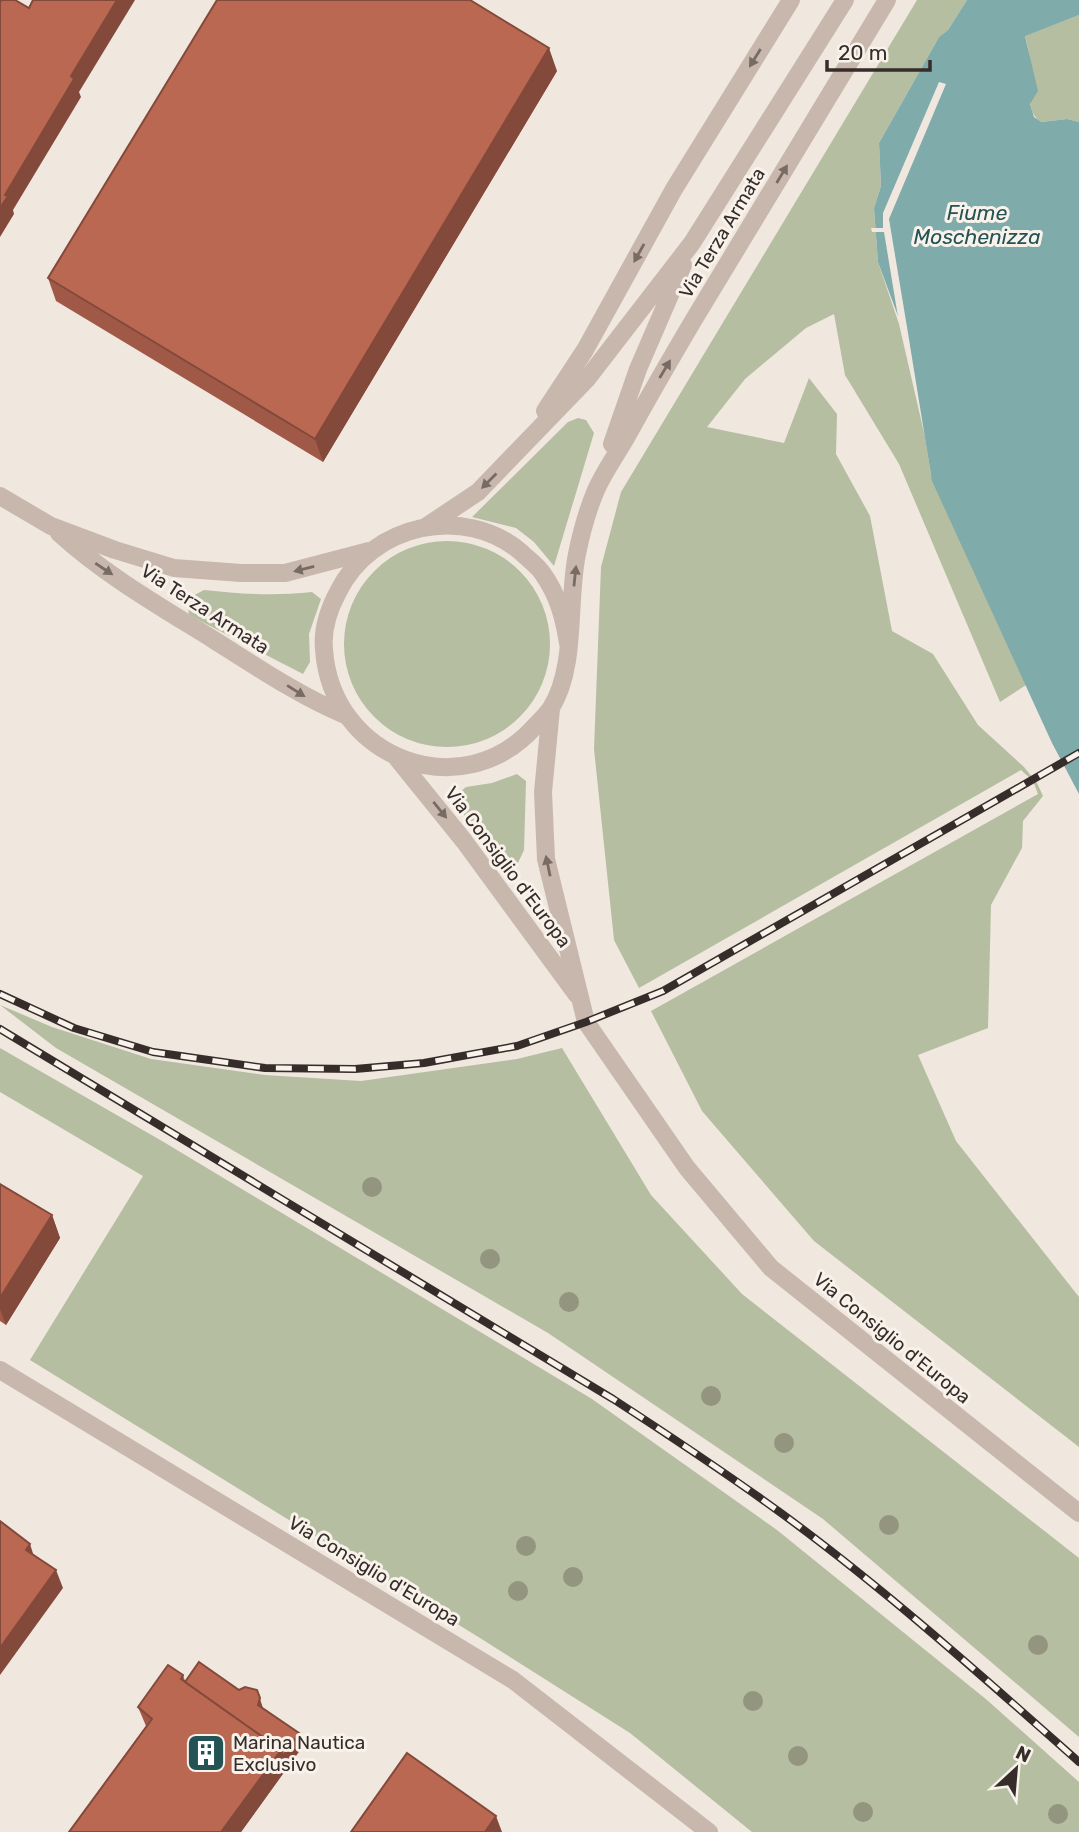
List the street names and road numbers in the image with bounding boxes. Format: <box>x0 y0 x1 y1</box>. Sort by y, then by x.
street label: Via Terza Armata <box>674 164 770 302</box>
street label: Via Terza Armata <box>137 559 273 659</box>
street label: Via Consiglio d'Europa <box>440 782 576 952</box>
street label: Via Consiglio d'Europa <box>809 1267 975 1409</box>
street label: Via Consiglio d'Europa <box>284 1511 464 1631</box>

